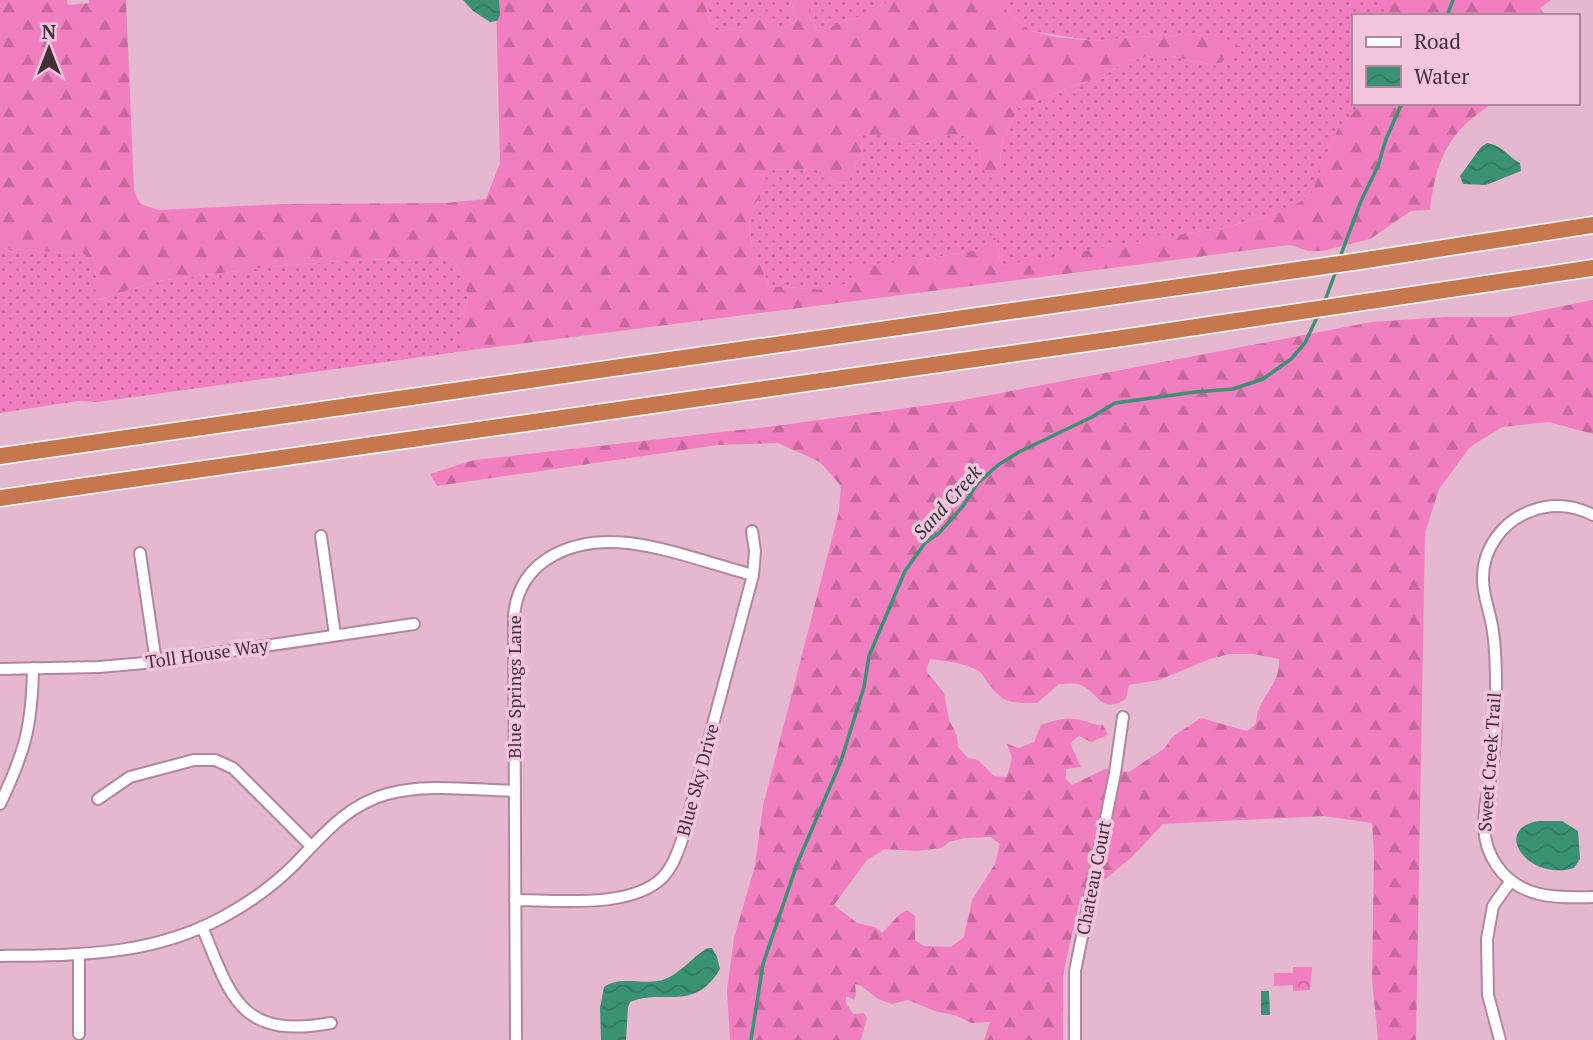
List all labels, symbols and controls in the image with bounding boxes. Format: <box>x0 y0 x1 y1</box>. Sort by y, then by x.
north arrow <box>14 14 84 84</box>
legend <box>1352 14 1579 105</box>
text: N <box>42 19 57 44</box>
text: Road <box>1414 27 1461 55</box>
text: Water <box>1414 62 1469 90</box>
water label: Sand Creek <box>907 459 987 544</box>
street label: Blue Springs Lane <box>502 615 526 759</box>
street label: Toll House Way <box>144 632 271 673</box>
street label: Sweet Creek Trail <box>1472 692 1506 832</box>
street label: Blue Sky Drive <box>670 721 724 839</box>
street label: Chateau Court <box>1070 818 1116 937</box>

